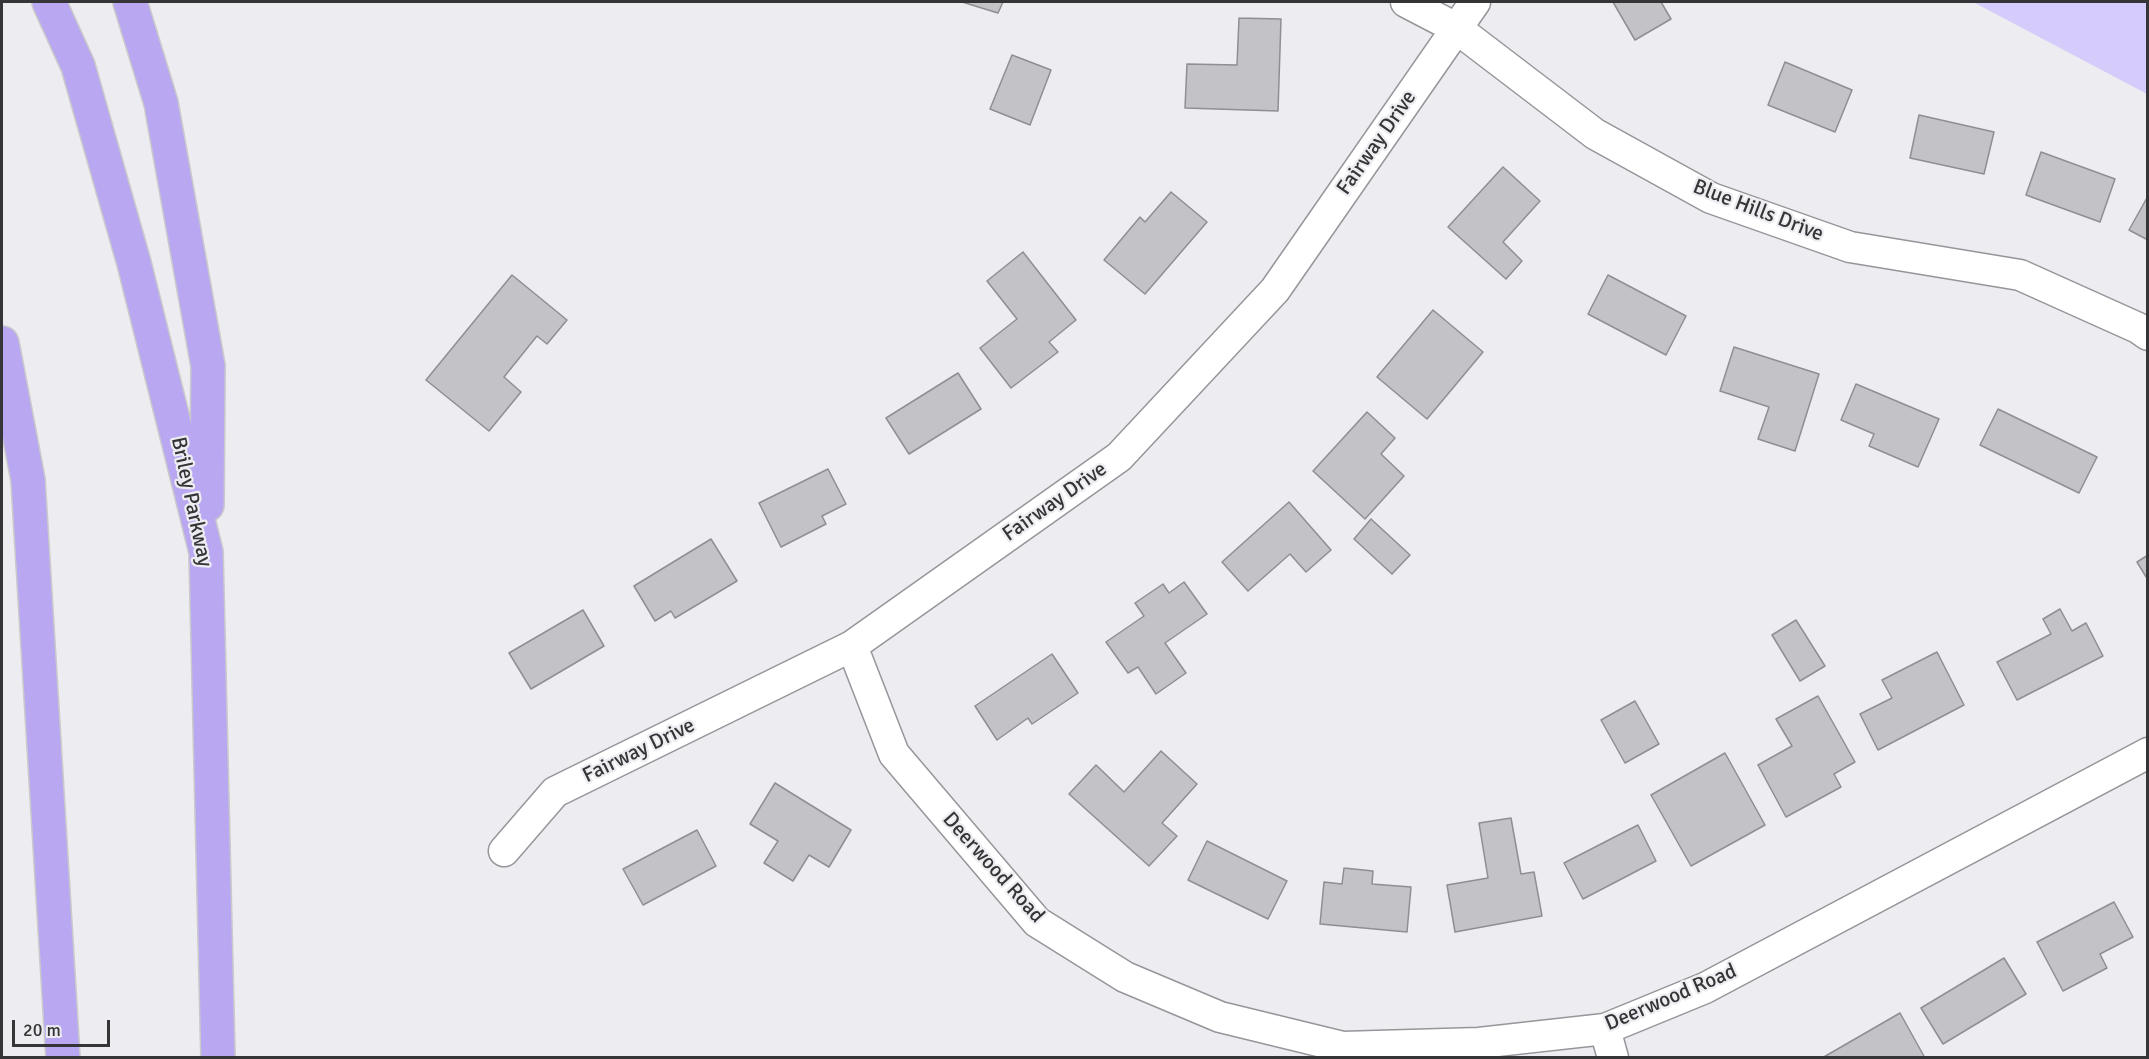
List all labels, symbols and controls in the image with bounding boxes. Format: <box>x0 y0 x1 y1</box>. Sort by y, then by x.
street label: Fairway Drive <box>1332 86 1422 200</box>
street label: Blue Hills Drive <box>1689 175 1827 247</box>
street label: Briley Parkway <box>165 435 217 569</box>
street label: Fairway Drive <box>998 457 1112 547</box>
street label: Fairway Drive <box>579 713 699 789</box>
street label: Deerwood Road <box>937 807 1049 929</box>
street label: Deerwood Road <box>1602 959 1740 1037</box>
scale bar <box>15 1008 112 1046</box>
text: 20 m <box>23 1019 61 1041</box>

